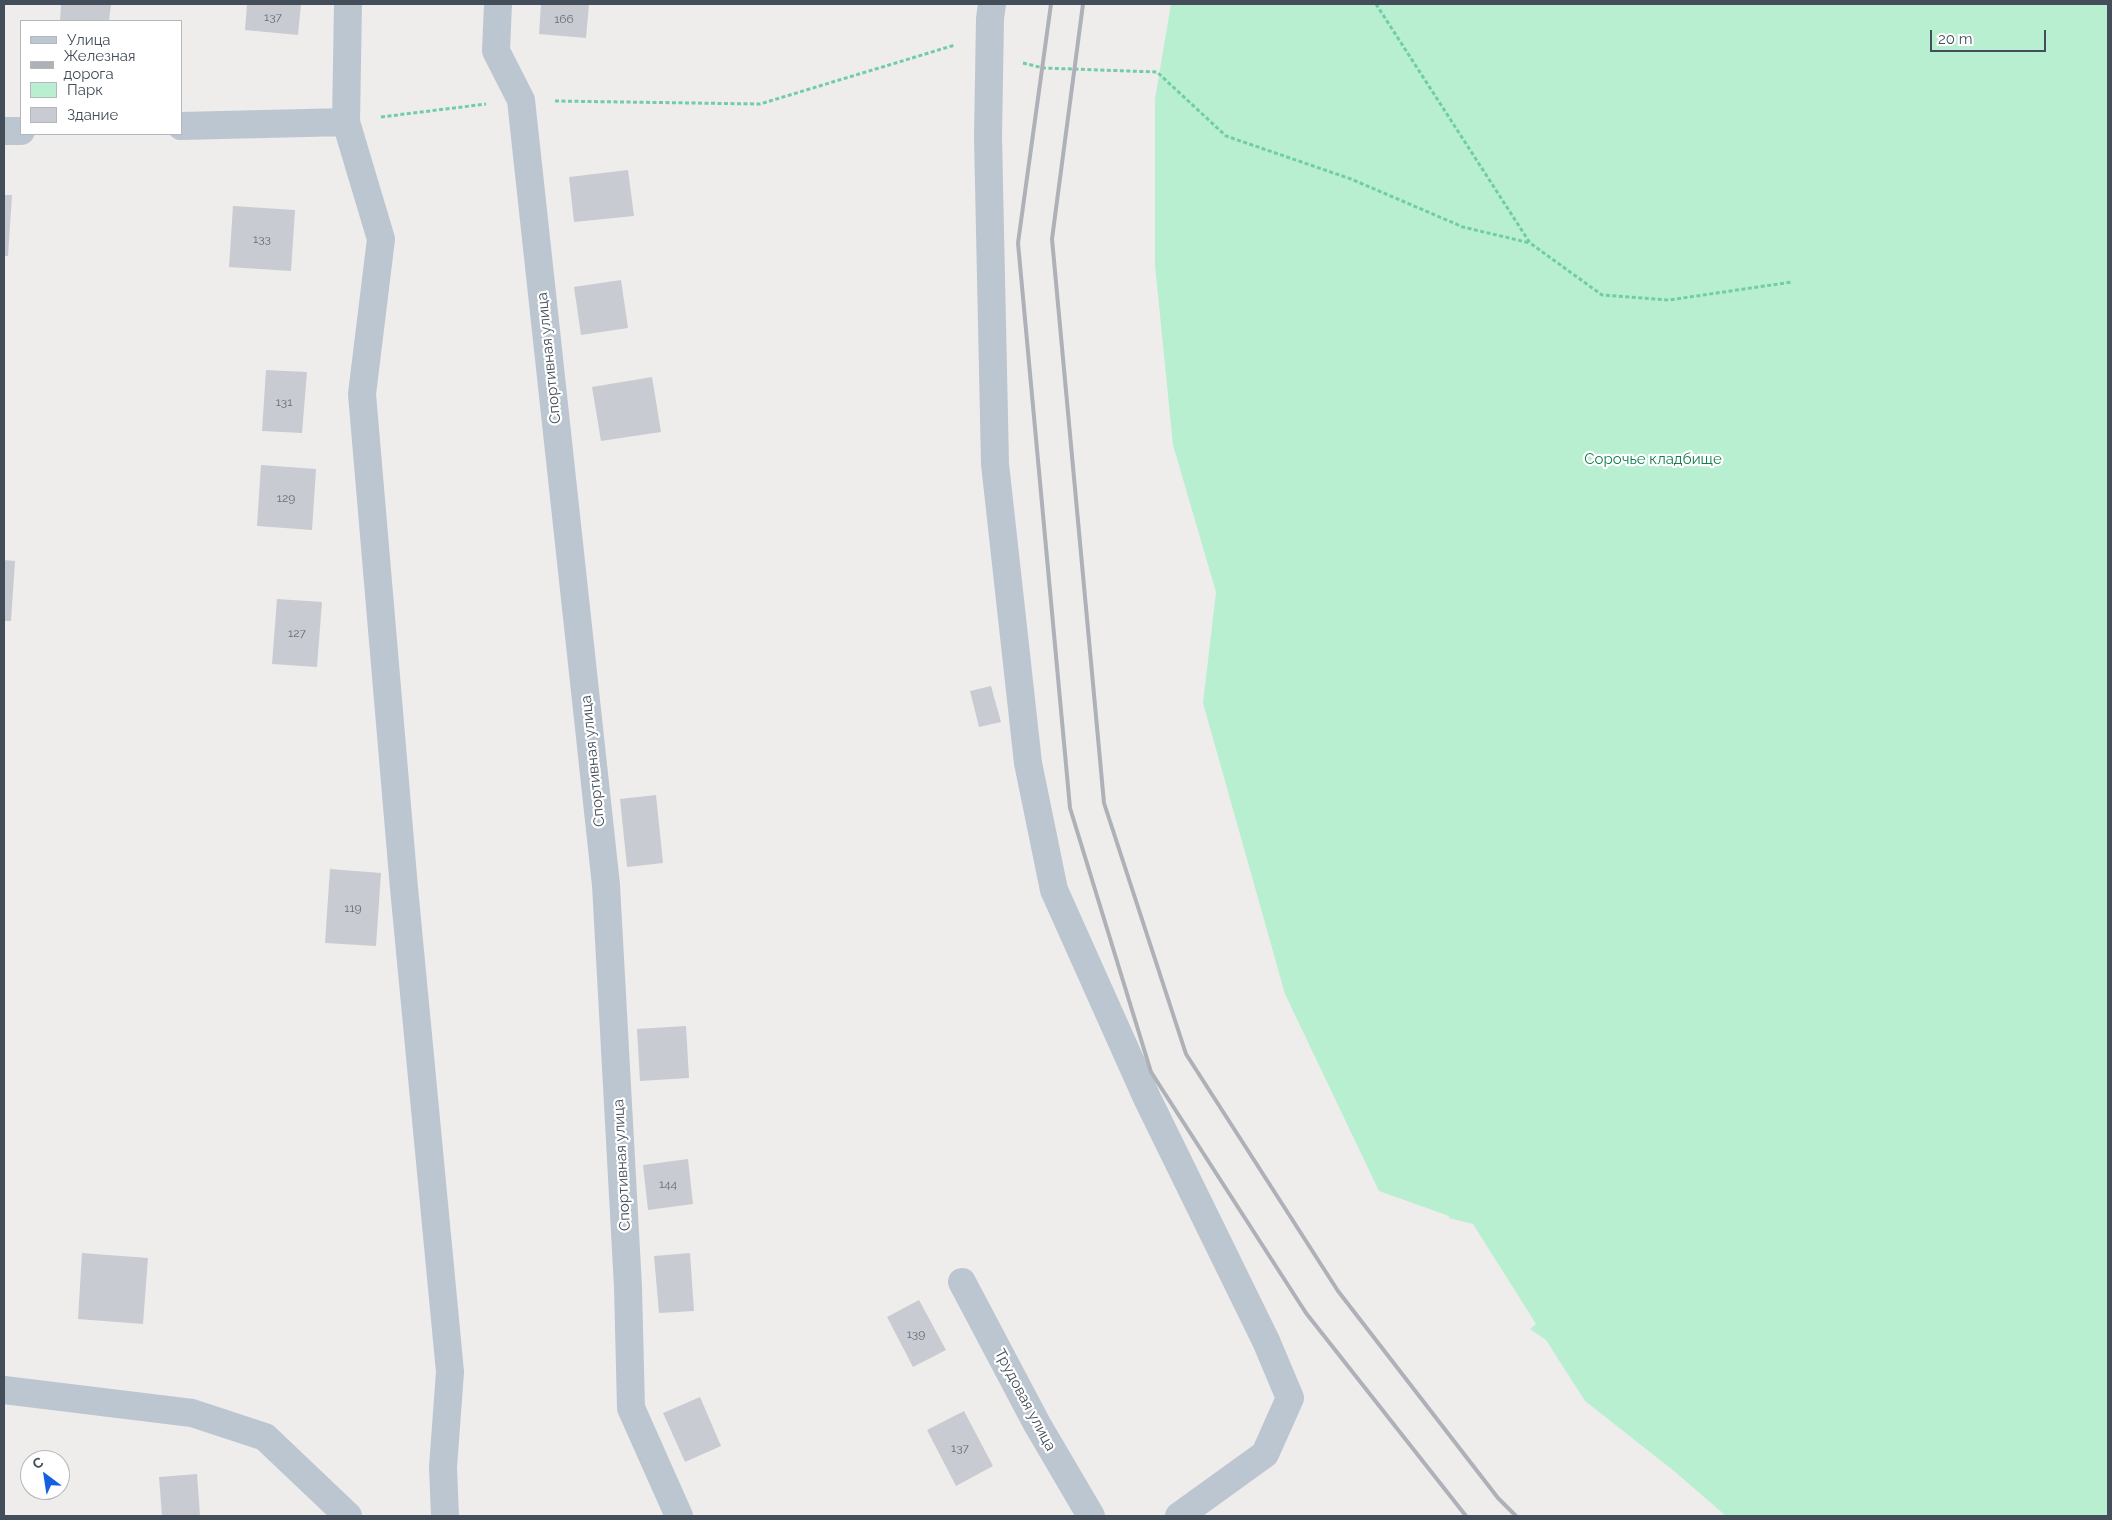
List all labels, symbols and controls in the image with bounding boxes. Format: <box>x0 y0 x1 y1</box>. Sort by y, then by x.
house number: 137 <box>264 10 282 24</box>
house number: 166 <box>554 12 574 26</box>
legend <box>20 20 182 135</box>
scale bar <box>1932 20 2048 52</box>
text: 20 m <box>1938 30 1973 48</box>
text: Улица <box>67 31 111 49</box>
text: Железная дорога <box>64 47 136 83</box>
text: Парк <box>67 81 103 99</box>
text: Здание <box>67 106 118 124</box>
house number: 133 <box>253 232 271 246</box>
street label: Спортивная улица <box>533 291 565 425</box>
house number: 131 <box>276 395 292 409</box>
park label: Сорочье кладбище <box>1584 450 1722 468</box>
house number: 129 <box>277 491 295 505</box>
house number: 127 <box>288 626 306 640</box>
street label: Спортивная улица <box>577 694 609 828</box>
house number: 119 <box>344 901 362 915</box>
street label: Спортивная улица <box>610 1099 634 1231</box>
house number: 144 <box>659 1177 677 1191</box>
house number: 139 <box>907 1327 925 1341</box>
street label: Трудовая улица <box>991 1346 1059 1454</box>
house number: 137 <box>951 1441 969 1455</box>
north arrow <box>20 1450 70 1500</box>
text: С <box>30 1454 46 1472</box>

